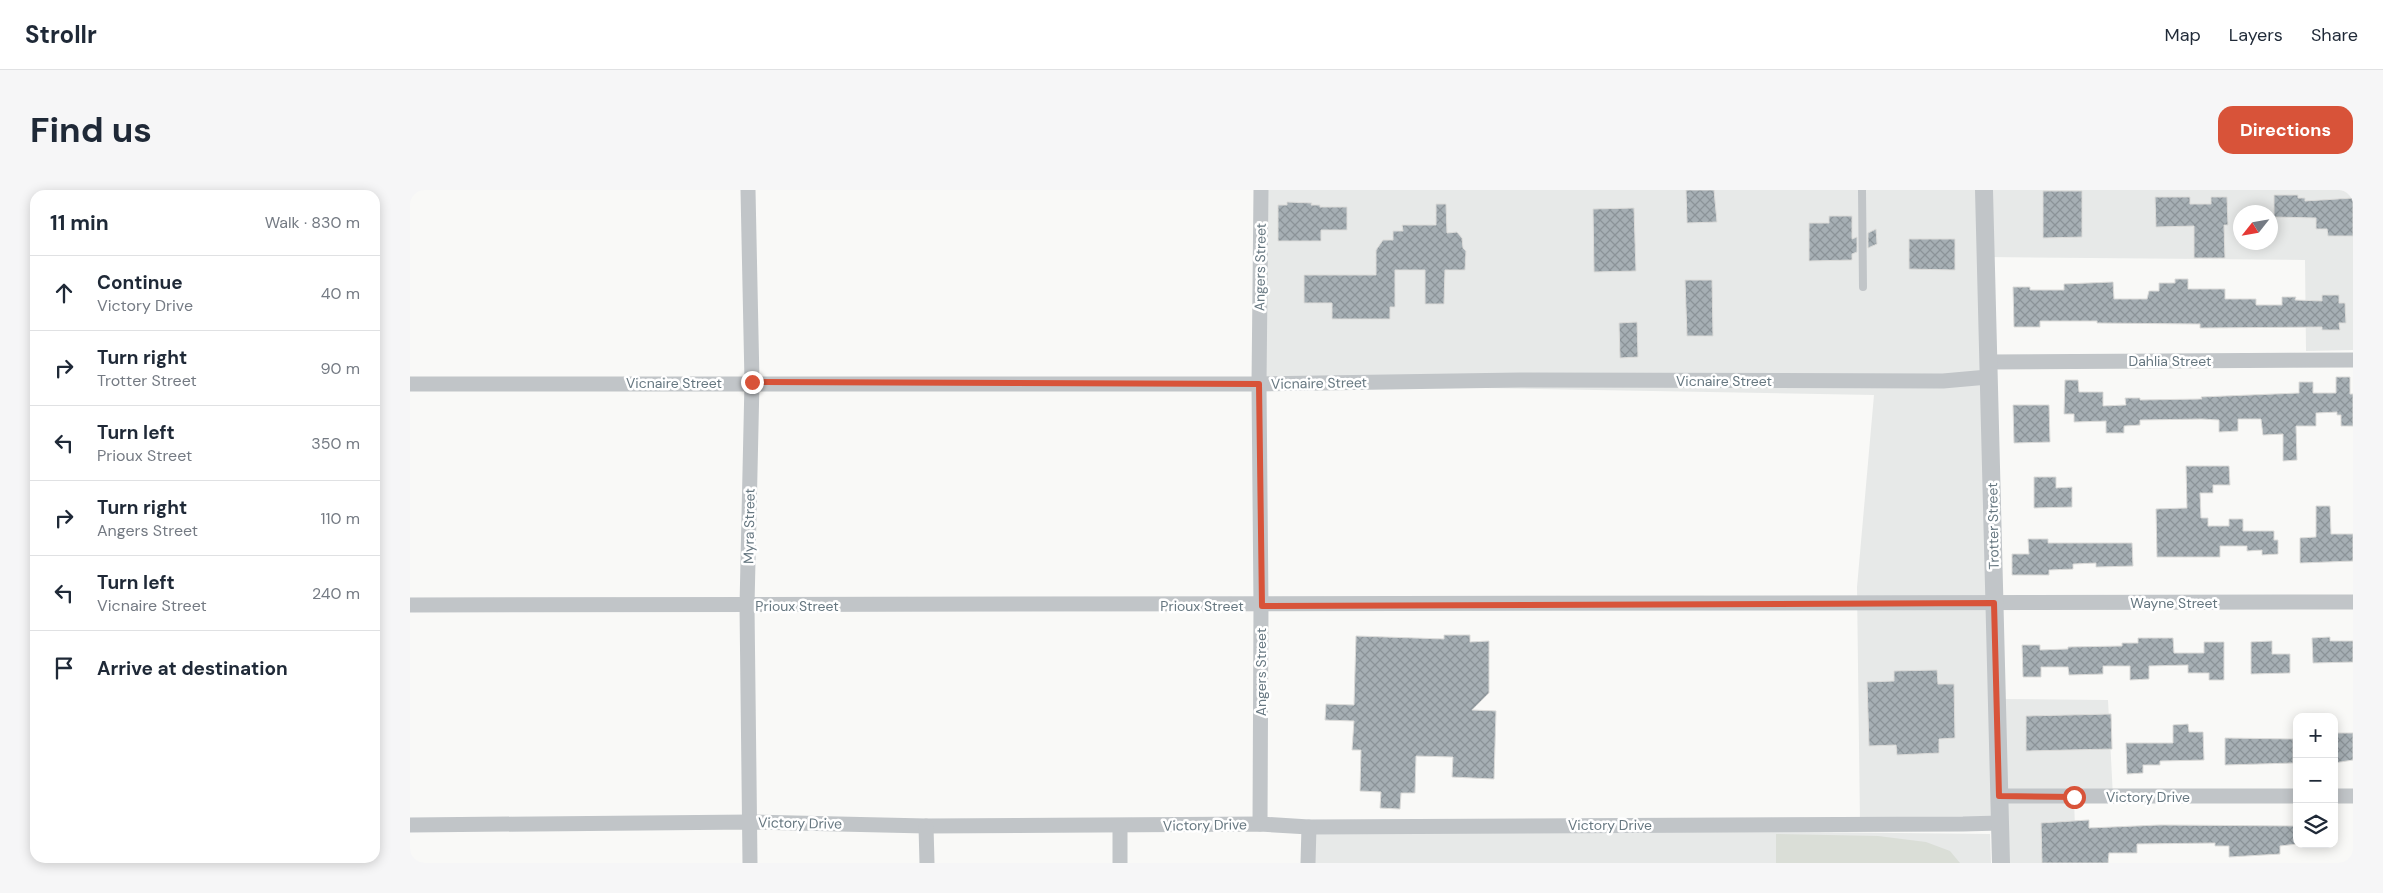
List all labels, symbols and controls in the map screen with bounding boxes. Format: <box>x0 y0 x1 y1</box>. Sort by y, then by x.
text: Strollr <box>25 19 97 50</box>
text: Map <box>2165 23 2201 47</box>
text: Layers <box>2229 23 2283 47</box>
text: Share <box>2311 23 2358 47</box>
button: Directions <box>2218 106 2353 154</box>
text: Find us <box>30 107 152 153</box>
north arrow <box>2233 205 2278 250</box>
text: 11 min <box>50 209 109 237</box>
text: Walk · 830 m <box>265 212 360 233</box>
street label: Angers Street <box>1250 223 1270 311</box>
text: Continue <box>97 270 183 295</box>
icon: ahead <box>50 279 78 307</box>
text: 40 m <box>321 283 360 304</box>
text: Victory Drive <box>97 295 193 316</box>
text: Turn right <box>97 345 187 370</box>
street label: Dahlia Street <box>2129 352 2211 370</box>
icon: right <box>50 354 78 382</box>
text: 90 m <box>320 358 360 379</box>
text: Trotter Street <box>97 370 197 391</box>
route end <box>741 371 764 394</box>
street label: Vicnaire Street <box>1676 372 1772 390</box>
street label: Vicnaire Street <box>1271 373 1367 393</box>
street label: Vicnaire Street <box>626 374 722 392</box>
text: Turn left <box>97 420 175 445</box>
icon: left <box>50 429 78 457</box>
text: 350 m <box>311 433 360 454</box>
text: Prioux Street <box>97 445 192 466</box>
street label: Trotter Street <box>1983 482 2003 570</box>
street label: Myra Street <box>739 488 759 564</box>
text: Turn right <box>97 495 187 520</box>
icon: right <box>50 504 78 532</box>
text: 110 m <box>321 508 360 529</box>
text: Angers Street <box>97 520 198 541</box>
text: Turn left <box>97 570 175 595</box>
icon: left <box>50 579 78 607</box>
text: 240 m <box>312 583 360 604</box>
street label: Wayne Street <box>2130 594 2218 612</box>
text: Vicnaire Street <box>97 595 207 616</box>
street label: Prioux Street <box>755 597 839 615</box>
street label: Prioux Street <box>1160 597 1244 615</box>
street label: Angers Street <box>1252 628 1270 716</box>
icon: arrive <box>50 654 78 682</box>
text: Arrive at destination <box>97 656 288 681</box>
map controls <box>2293 713 2338 848</box>
button: + <box>2293 713 2338 758</box>
button: − <box>2293 758 2338 803</box>
route start <box>2063 786 2086 809</box>
street label: Victory Drive <box>2106 788 2190 806</box>
button: layers <box>2293 803 2338 848</box>
street label: Victory Drive <box>758 813 842 833</box>
street label: Victory Drive <box>1163 815 1247 835</box>
street label: Victory Drive <box>1568 816 1652 834</box>

